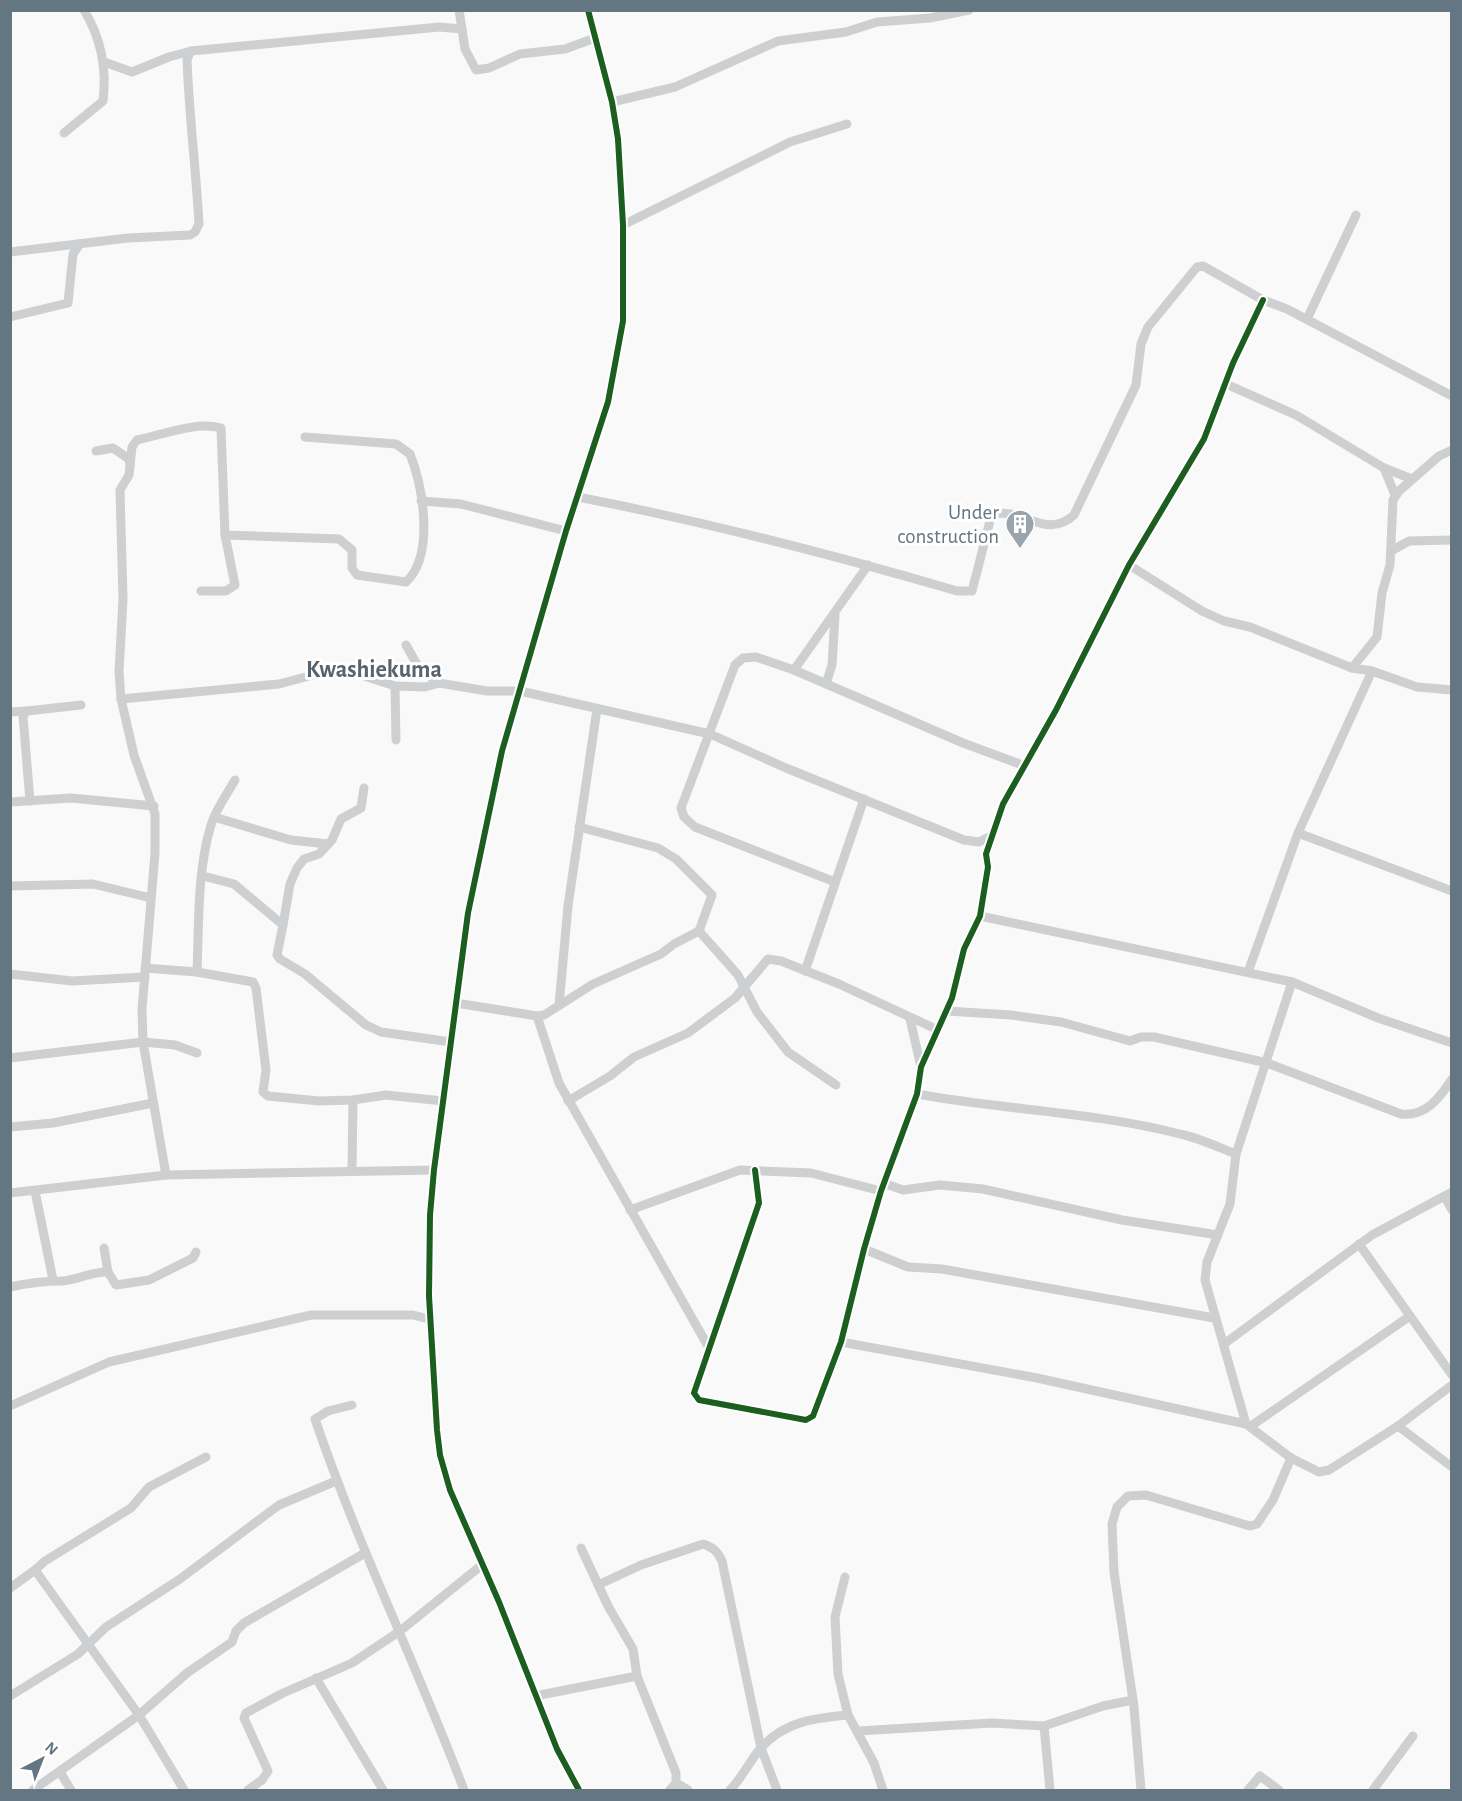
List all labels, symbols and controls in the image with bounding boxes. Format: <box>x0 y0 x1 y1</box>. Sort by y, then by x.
place label: Under construction <box>897 502 999 547</box>
building icon: Under construction <box>1004 508 1036 550</box>
district label: Kwashiekuma <box>306 658 442 682</box>
north arrow <box>12 1729 72 1789</box>
text: N <box>42 1739 61 1758</box>

